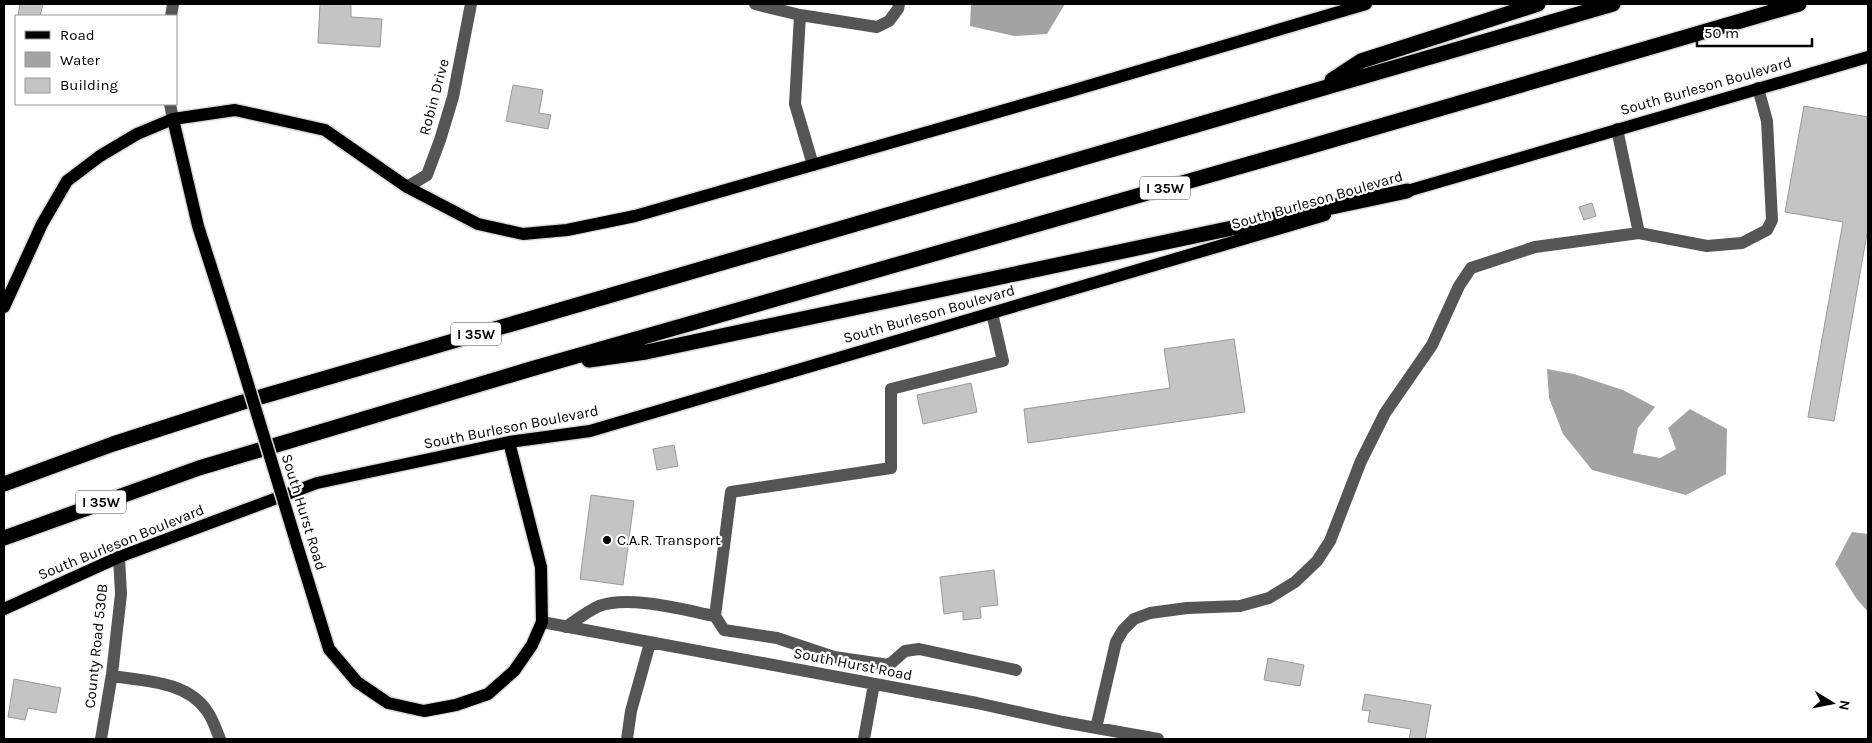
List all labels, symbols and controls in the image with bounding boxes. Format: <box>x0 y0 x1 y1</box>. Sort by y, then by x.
legend <box>15 15 178 105</box>
scale bar <box>1697 15 1812 47</box>
text: 50 m <box>1704 24 1739 42</box>
text: Road <box>60 26 95 44</box>
text: Water <box>60 51 101 69</box>
street label: South Burleson Boulevard <box>1618 53 1794 119</box>
street label: Robin Drive <box>415 57 453 137</box>
text: Building <box>60 76 118 94</box>
street label: South Burleson Boulevard <box>1229 167 1405 233</box>
road number: I 35W <box>1140 177 1190 200</box>
street label: South Burleson Boulevard <box>841 281 1017 347</box>
road number: I 35W <box>451 322 501 346</box>
street label: South Burleson Boulevard <box>422 401 600 453</box>
street label: South Hurst Road <box>278 452 330 572</box>
road number: I 35W <box>76 491 126 514</box>
street label: South Burleson Boulevard <box>35 500 207 584</box>
place label: C.A.R. Transport <box>617 531 721 549</box>
marker: C.A.R. Transport <box>601 534 613 546</box>
street label: County Road 530B <box>80 583 112 709</box>
street label: South Hurst Road <box>792 644 914 684</box>
north arrow <box>1807 678 1857 728</box>
text: N <box>1835 699 1854 712</box>

